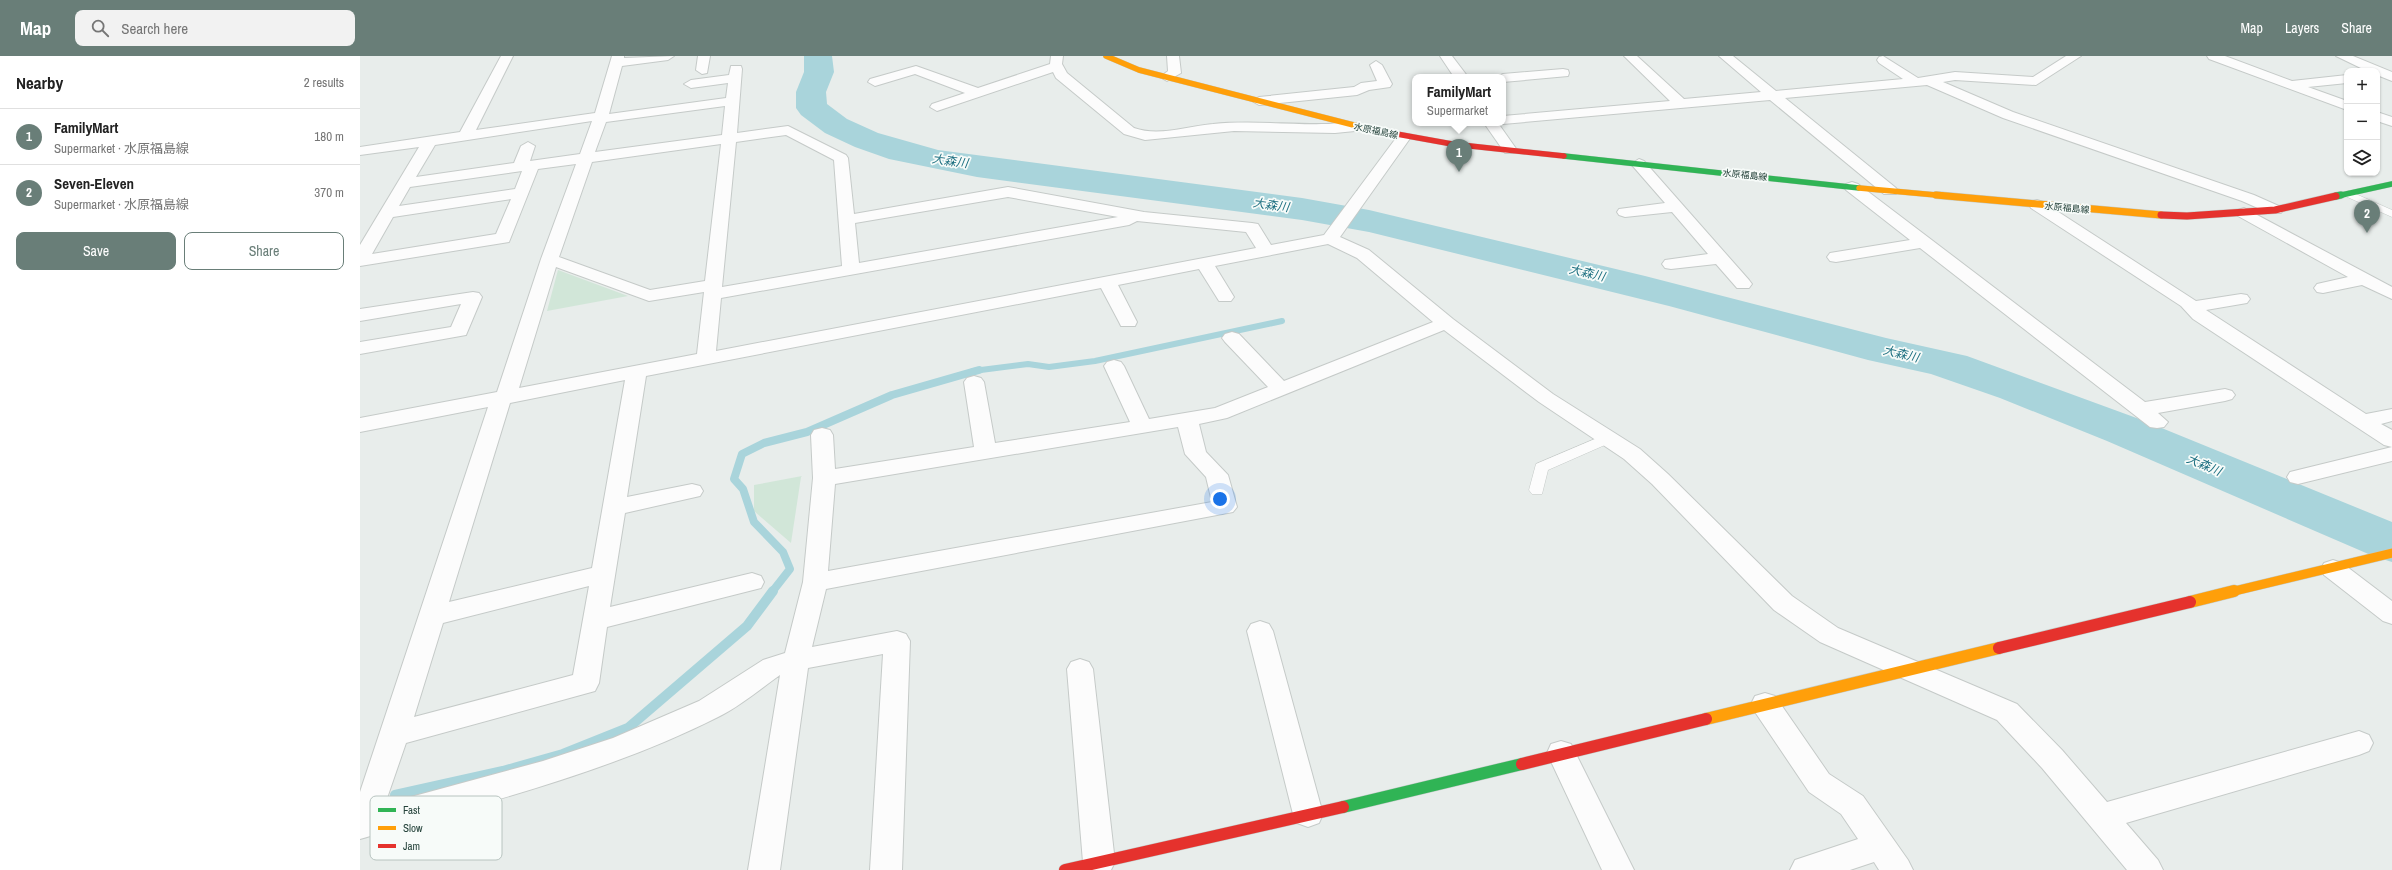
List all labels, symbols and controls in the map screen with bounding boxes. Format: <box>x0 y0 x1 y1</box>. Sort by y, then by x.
search box <box>75 10 355 46</box>
text: Map <box>20 15 51 41</box>
icon: search <box>89 17 111 39</box>
text: Search here <box>121 18 188 39</box>
text: Map <box>2241 19 2263 37</box>
text: Layers <box>2285 19 2319 37</box>
text: Share <box>2341 19 2372 37</box>
map controls <box>2344 68 2380 176</box>
button: + <box>2344 68 2380 104</box>
text: Nearby <box>16 71 63 94</box>
text: 2 results <box>304 74 344 91</box>
popup <box>1412 74 1506 126</box>
text: FamilyMart <box>1427 81 1491 102</box>
text: Supermarket <box>1427 102 1488 119</box>
button: − <box>2344 104 2380 140</box>
text: FamilyMart <box>54 117 118 138</box>
street label: 水原福島線 <box>1353 120 1400 142</box>
text: 1 <box>26 128 32 145</box>
text: 180 m <box>314 128 344 145</box>
pin: 1 <box>1446 139 1472 172</box>
text: Supermarket · 水原福島線 <box>54 140 189 157</box>
button: layers <box>2344 140 2380 176</box>
water label: 大森川 <box>931 151 971 172</box>
street label: 水原福島線 <box>1722 167 1769 183</box>
text: Seven-Eleven <box>54 173 134 194</box>
text: 2 <box>26 184 32 201</box>
text: 370 m <box>314 184 344 201</box>
water label: 大森川 <box>1252 195 1292 216</box>
text: Supermarket · 水原福島線 <box>54 196 189 213</box>
street label: 水原福島線 <box>2044 200 2091 216</box>
pin: 2 <box>2354 200 2380 233</box>
button: Save <box>16 232 176 270</box>
button: Share <box>184 232 344 270</box>
water label: 大森川 <box>1568 261 1608 285</box>
water label: 大森川 <box>1882 342 1922 366</box>
water label: 大森川 <box>2184 451 2226 480</box>
your location <box>1210 489 1230 509</box>
legend <box>370 796 502 860</box>
text: Fast <box>403 803 421 817</box>
text: Slow <box>403 821 423 835</box>
text: Jam <box>403 839 420 853</box>

